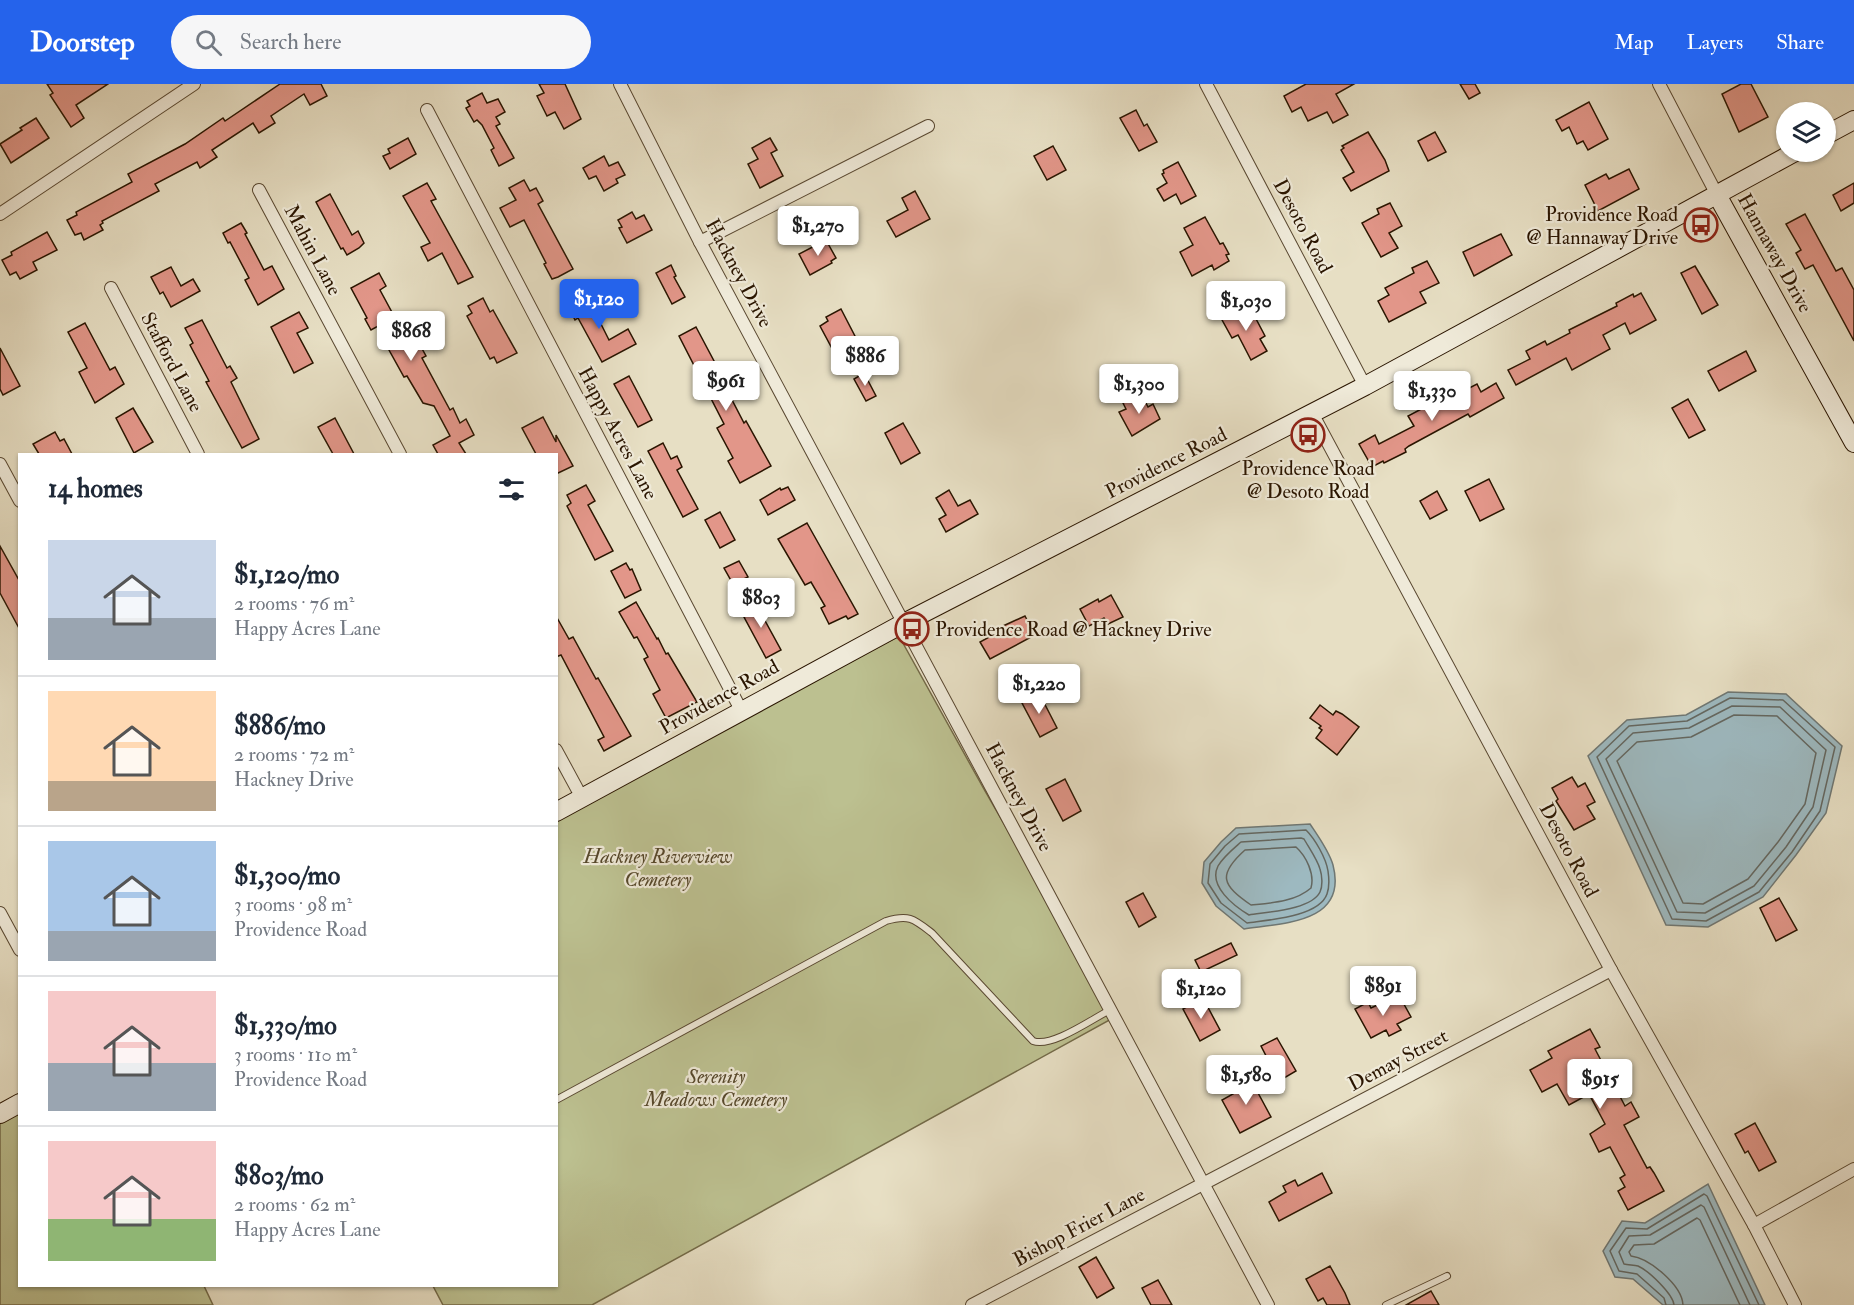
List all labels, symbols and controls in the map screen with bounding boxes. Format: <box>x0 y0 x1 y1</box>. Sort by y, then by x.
search box <box>171 15 591 69</box>
text: Doorstep <box>30 25 135 60</box>
icon: search <box>192 26 225 59</box>
text: Search here <box>240 28 341 56</box>
text: Map <box>1614 29 1654 56</box>
text: Layers <box>1687 29 1743 56</box>
text: Share <box>1776 29 1824 56</box>
map controls <box>1776 102 1836 162</box>
button: layers <box>1776 102 1836 162</box>
street label: Desoto Road <box>1268 175 1338 278</box>
street label: Hannaway Drive <box>1732 189 1818 317</box>
street label: Mahin Lane <box>279 200 347 300</box>
place label: Providence Road @ Hannaway Drive <box>1526 202 1678 250</box>
pin: $1,270 <box>769 206 867 257</box>
bus stop icon: Providence Road @ Hannaway Drive <box>1683 207 1719 243</box>
text: $1,270 <box>792 213 844 238</box>
street label: Hackney Drive <box>700 214 778 332</box>
pin: $1,120 <box>550 279 648 330</box>
pin: $1,030 <box>1197 281 1295 332</box>
text: $1,120 <box>574 286 624 311</box>
text: $1,030 <box>1220 288 1272 313</box>
street label: Stafford Lane <box>135 308 209 416</box>
pin: $868 <box>375 311 447 362</box>
text: $868 <box>391 318 431 343</box>
pin: $886 <box>829 336 901 387</box>
text: $886 <box>845 343 885 368</box>
pin: $961 <box>690 361 762 412</box>
street label: Happy Acres Lane <box>572 362 663 504</box>
pin: $1,300 <box>1090 364 1188 415</box>
text: $961 <box>707 368 745 393</box>
text: $1,300 <box>1113 371 1165 396</box>
pin: $1,330 <box>1383 371 1481 422</box>
text: $1,330 <box>1408 378 1456 403</box>
bus stop icon: Providence Road @ Desoto Road <box>1290 417 1326 453</box>
street label: Providence Road <box>1101 422 1231 504</box>
place label: Providence Road @ Desoto Road <box>1241 456 1375 504</box>
text: 14 homes <box>48 473 143 505</box>
icon: filters <box>495 473 528 506</box>
text: $1,120/mo <box>234 559 339 591</box>
icon: home <box>96 564 168 636</box>
pin: $803 <box>725 578 797 629</box>
text: $803 <box>742 585 780 610</box>
text: 2 rooms · 76 m² <box>234 591 354 616</box>
bus stop icon: Providence Road @ Hackney Drive <box>894 611 930 647</box>
text: Happy Acres Lane <box>234 616 381 641</box>
place label: Providence Road @ Hackney Drive <box>935 617 1212 642</box>
street label: Providence Road <box>655 654 783 740</box>
pin: $1,220 <box>990 664 1088 715</box>
text: $1,220 <box>1012 671 1066 696</box>
text: $886/mo <box>234 710 326 742</box>
icon: home <box>96 715 168 787</box>
street label: Hackney Drive <box>980 738 1058 856</box>
text: 2 rooms · 72 m² <box>234 742 354 767</box>
text: Hackney Drive <box>234 767 354 792</box>
street label: Desoto Road <box>1534 799 1604 902</box>
park label: Hackney Riverview Cemetery <box>582 844 733 892</box>
text: $1,300/mo <box>234 860 340 892</box>
icon: home <box>96 865 168 937</box>
text: 3 rooms · 98 m² <box>234 892 352 917</box>
text: Providence Road <box>234 917 367 942</box>
pin: $891 <box>1347 966 1419 1017</box>
pin: $1,120 <box>1152 969 1250 1020</box>
text: $891 <box>1364 973 1402 998</box>
text: $1,120 <box>1176 976 1226 1001</box>
text: $1,330/mo <box>234 1010 337 1042</box>
icon: home <box>96 1015 168 1087</box>
street label: Demay Street <box>1344 1023 1453 1097</box>
text: 3 rooms · 110 m² <box>234 1042 357 1067</box>
pin: $1,580 <box>1197 1055 1295 1106</box>
pin: $915 <box>1564 1059 1636 1110</box>
text: $1,580 <box>1220 1062 1272 1087</box>
park label: Serenity Meadows Cemetery <box>644 1064 788 1112</box>
text: $915 <box>1581 1066 1619 1091</box>
text: Providence Road <box>234 1067 367 1092</box>
text: $803/mo <box>234 1160 324 1192</box>
icon: home <box>96 1165 168 1237</box>
street label: Bishop Frier Lane <box>1009 1182 1150 1273</box>
text: 2 rooms · 62 m² <box>234 1192 355 1217</box>
text: Happy Acres Lane <box>234 1217 381 1242</box>

